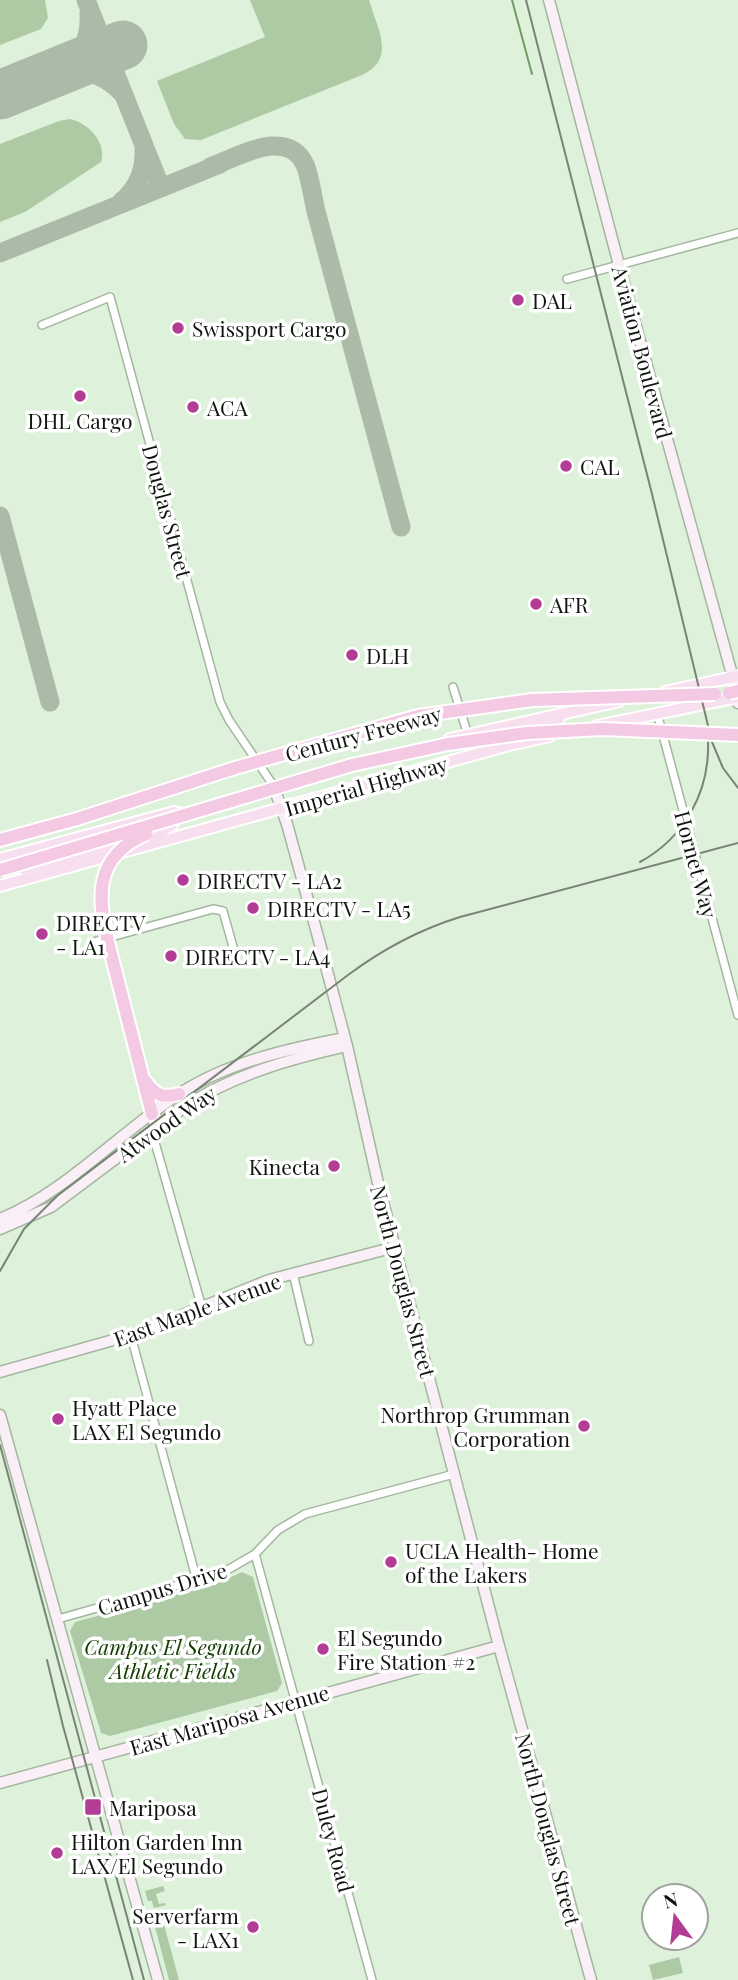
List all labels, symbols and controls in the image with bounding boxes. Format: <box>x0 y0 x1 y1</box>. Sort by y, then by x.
street label: Aviation Boulevard <box>606 262 680 442</box>
place label: DAL <box>532 286 572 314</box>
marker: DAL <box>510 292 526 308</box>
place label: Swissport Cargo <box>192 314 346 342</box>
marker: Swissport Cargo <box>170 320 186 336</box>
marker: DHL Cargo <box>72 388 88 404</box>
place label: ACA <box>206 393 248 421</box>
marker: ACA <box>185 399 201 415</box>
place label: DHL Cargo <box>27 406 133 434</box>
street label: Douglas Street <box>137 441 199 582</box>
place label: CAL <box>580 452 620 480</box>
marker: CAL <box>558 458 574 474</box>
place label: AFR <box>549 590 589 618</box>
marker: AFR <box>528 596 544 612</box>
place label: DLH <box>366 641 409 669</box>
marker: DLH <box>344 647 360 663</box>
street label: Century Freeway <box>282 699 445 767</box>
street label: Imperial Highway <box>281 748 451 822</box>
street label: Hornet Way <box>669 807 725 921</box>
place label: DIRECTV - LA2 <box>197 866 342 894</box>
marker: DIRECTV - LA2 <box>175 872 191 888</box>
place label: DIRECTV - LA5 <box>267 894 411 922</box>
marker: DIRECTV - LA5 <box>245 900 261 916</box>
place label: DIRECTV - LA1 <box>56 908 146 960</box>
marker: DIRECTV - LA1 <box>34 926 50 942</box>
place label: DIRECTV - LA4 <box>185 942 330 970</box>
marker: DIRECTV - LA4 <box>163 948 179 964</box>
street label: Atwood Way <box>110 1078 222 1168</box>
place label: Kinecta <box>249 1152 321 1180</box>
marker: Kinecta <box>326 1158 342 1174</box>
street label: North Douglas Street <box>365 1182 443 1381</box>
street label: East Maple Avenue <box>110 1266 284 1352</box>
place label: Hyatt Place LAX El Segundo <box>72 1393 221 1445</box>
place label: Northrop Grumman Corporation <box>380 1400 570 1452</box>
marker: Hyatt Place LAX El Segundo <box>50 1411 66 1427</box>
marker: Northrop Grumman Corporation <box>576 1418 592 1434</box>
place label: UCLA Health- Home of the Lakers <box>405 1536 599 1588</box>
marker: UCLA Health- Home of the Lakers <box>383 1554 399 1570</box>
street label: Campus Drive <box>94 1555 230 1621</box>
place label: El Segundo Fire Station #2 <box>337 1623 475 1675</box>
park label: Campus El Segundo Athletic Fields <box>84 1632 262 1684</box>
marker: El Segundo Fire Station #2 <box>315 1641 331 1657</box>
street label: East Mariposa Avenue <box>126 1677 332 1761</box>
street label: North Douglas Street <box>510 1730 588 1929</box>
street label: Duley Road <box>307 1785 361 1895</box>
place label: Mariposa <box>109 1793 197 1821</box>
marker: Mariposa <box>83 1797 103 1817</box>
place label: Hilton Garden Inn LAX/El Segundo <box>71 1827 243 1879</box>
marker: Hilton Garden Inn LAX/El Segundo <box>49 1845 65 1861</box>
north arrow <box>640 1882 710 1952</box>
text: N <box>660 1885 681 1914</box>
place label: Serverfarm - LAX1 <box>132 1901 239 1953</box>
marker: Serverfarm - LAX1 <box>245 1919 261 1935</box>

